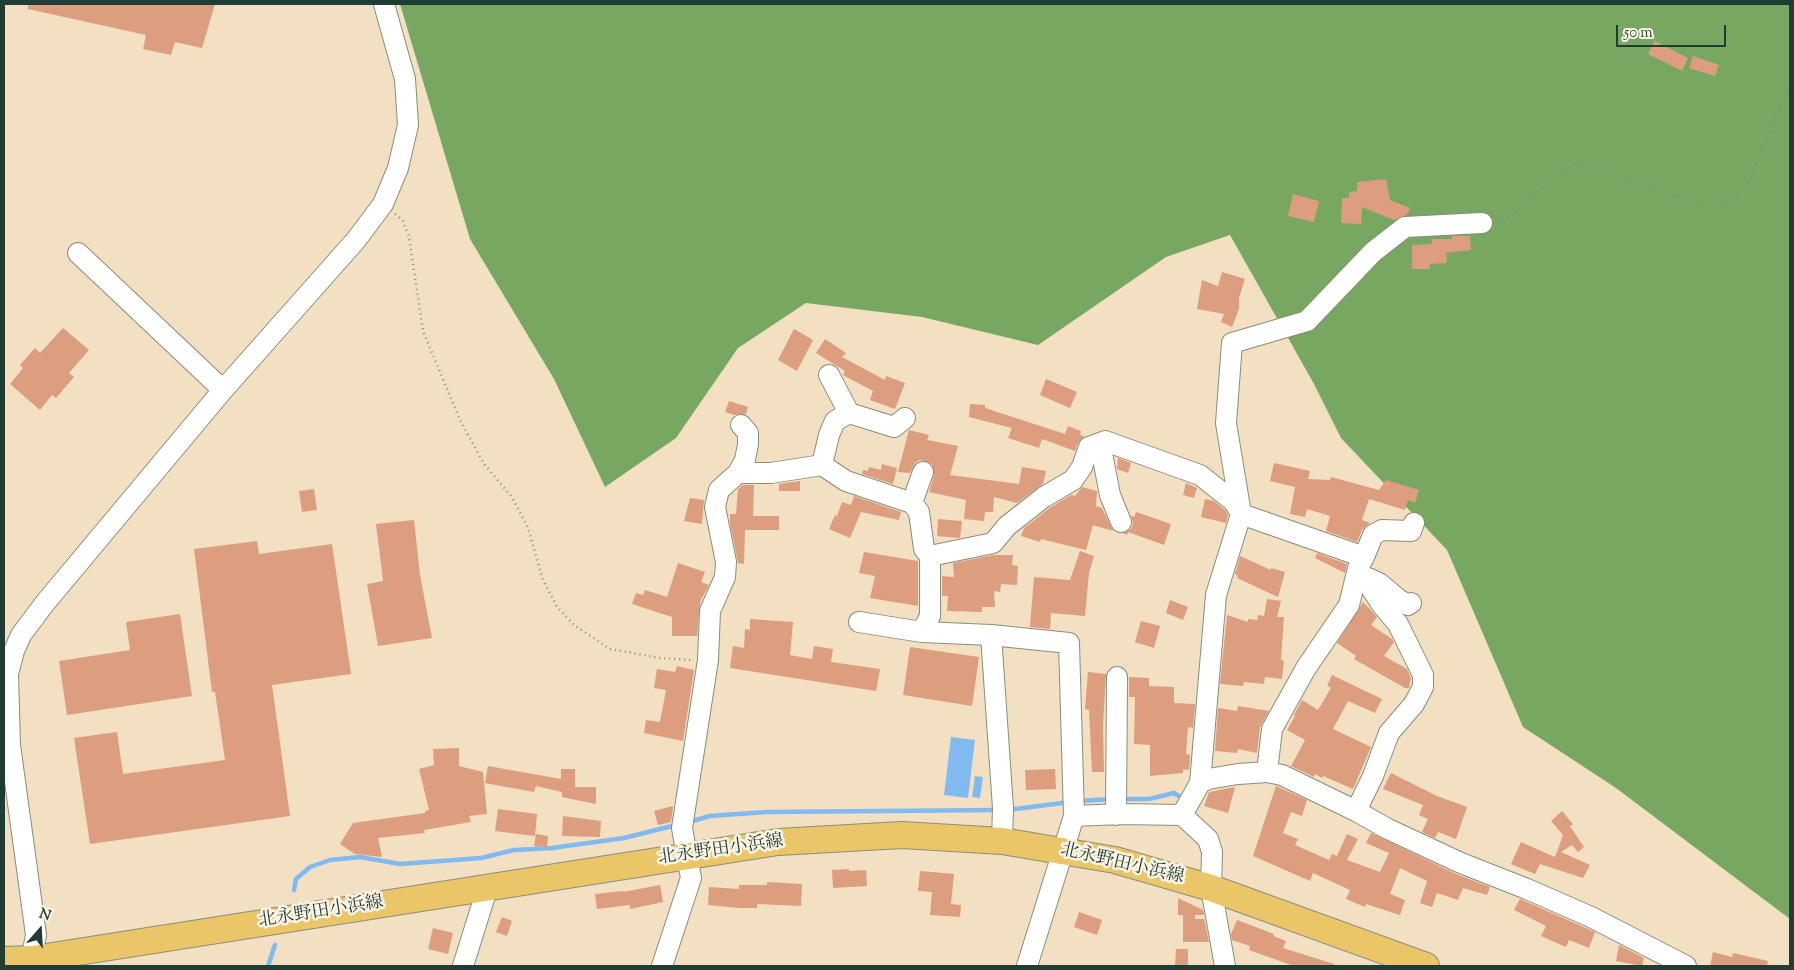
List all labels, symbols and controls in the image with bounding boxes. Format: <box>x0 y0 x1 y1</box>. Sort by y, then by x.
scale bar <box>1619 15 1729 47</box>
text: 50 m <box>1624 23 1653 44</box>
street label: 北永野田小浜線 <box>657 832 785 870</box>
street label: 北永野田小浜線 <box>1058 840 1186 890</box>
street label: 北永野田小浜線 <box>257 892 385 934</box>
north arrow <box>15 905 65 955</box>
text: N <box>36 905 53 927</box>

